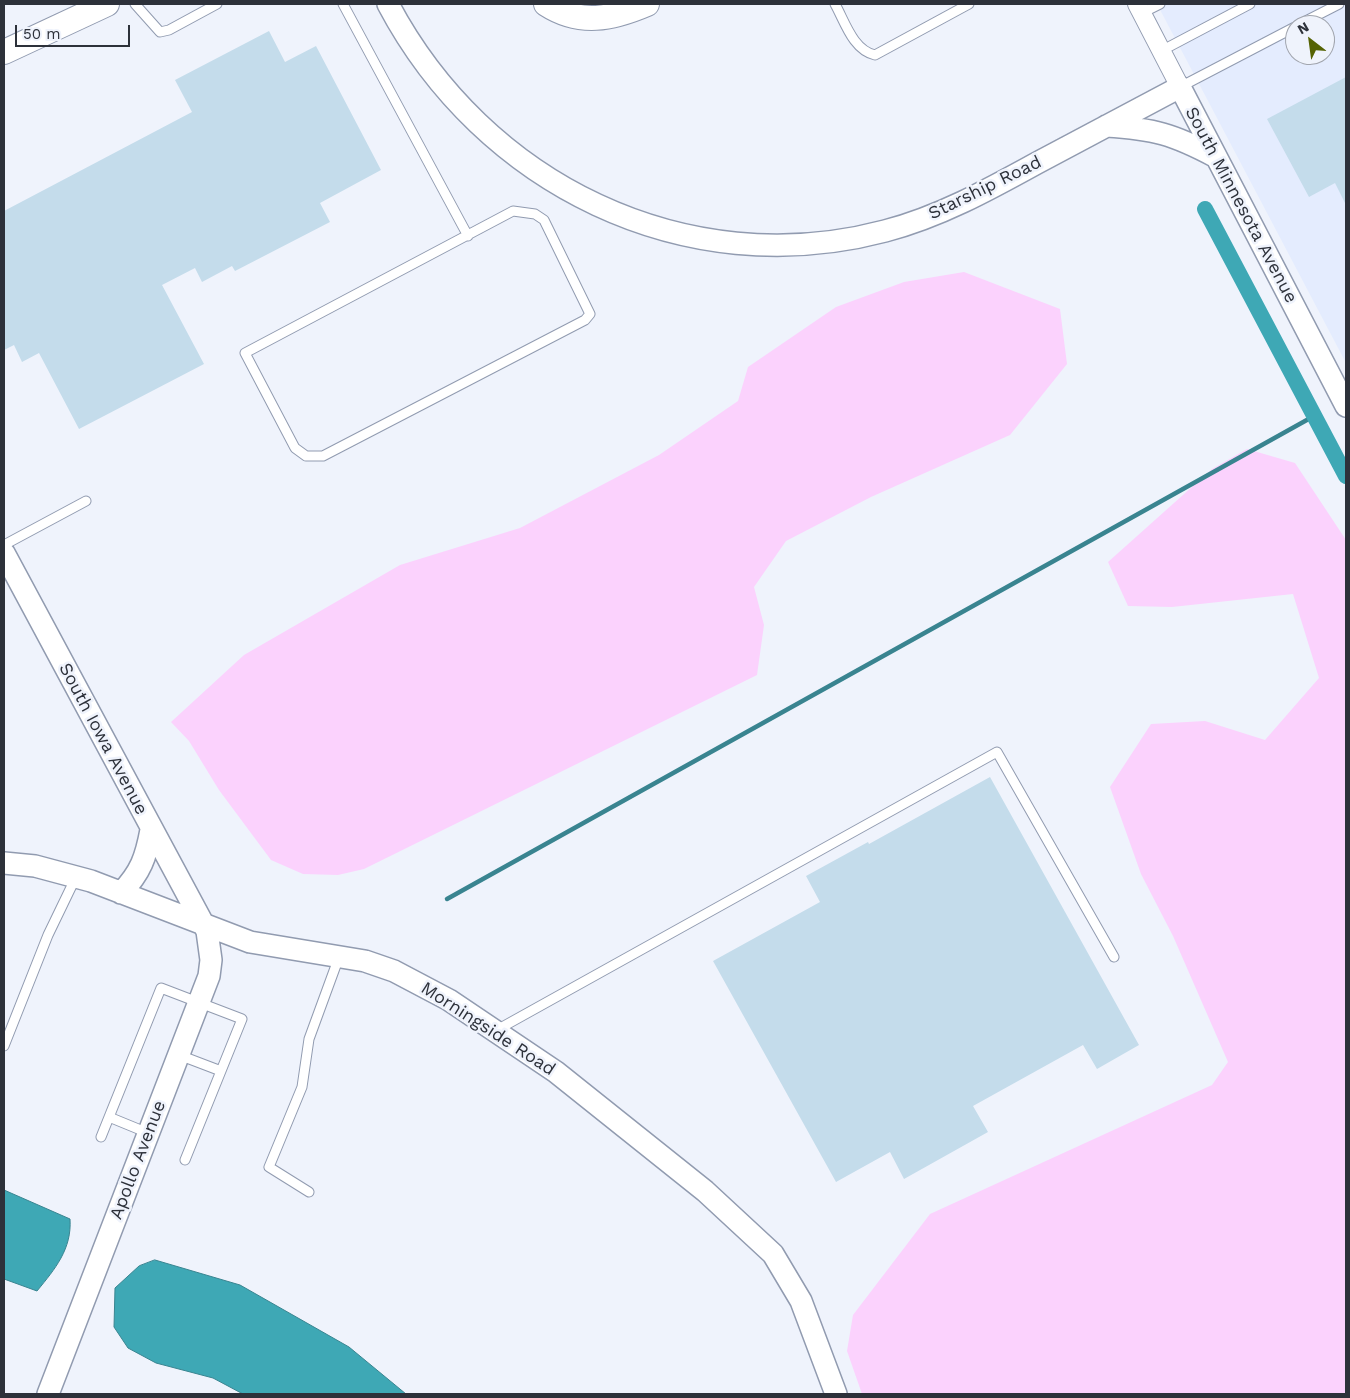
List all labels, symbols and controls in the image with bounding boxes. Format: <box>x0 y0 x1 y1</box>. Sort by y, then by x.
scale bar <box>18 15 132 47</box>
north arrow <box>1285 15 1335 65</box>
text: N <box>1295 18 1311 37</box>
text: 50 m <box>23 25 60 43</box>
street label: South Minnesota Avenue <box>1180 103 1302 307</box>
street label: Starship Road <box>925 151 1045 225</box>
street label: South Iowa Avenue <box>54 659 152 819</box>
street label: Morningside Road <box>417 977 559 1081</box>
street label: Apollo Avenue <box>105 1098 171 1222</box>

